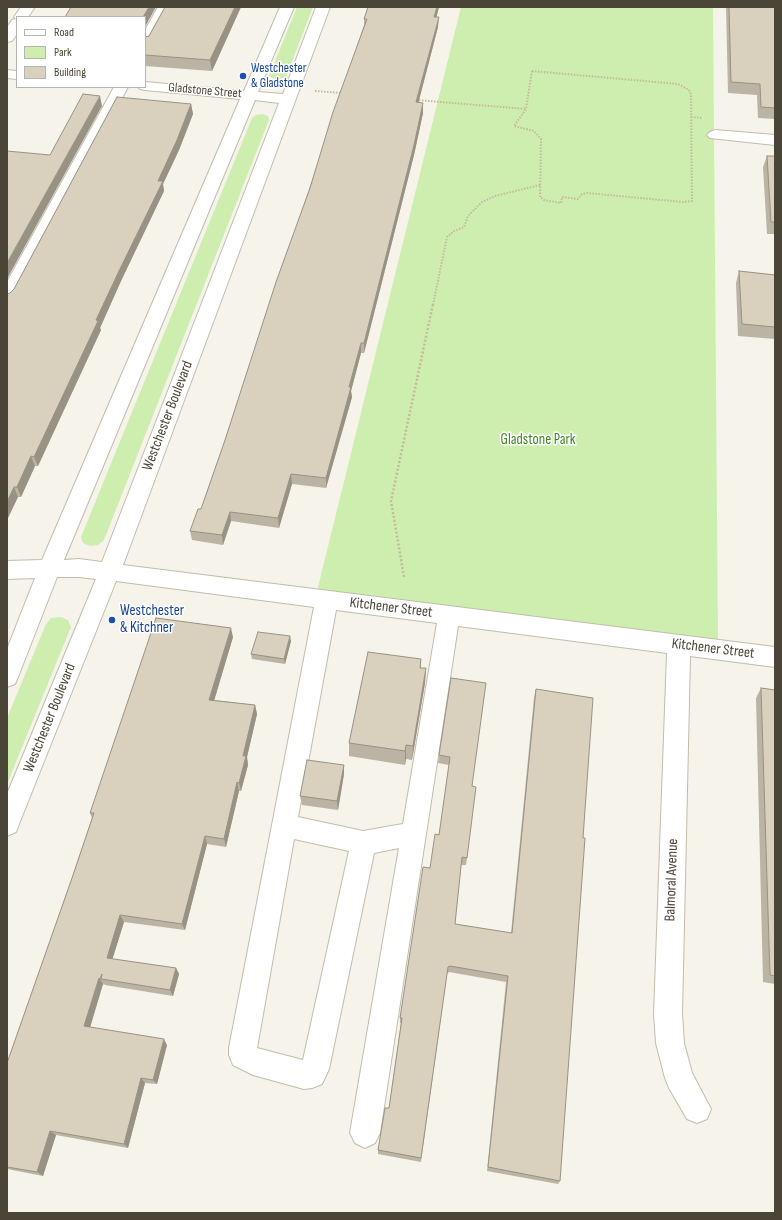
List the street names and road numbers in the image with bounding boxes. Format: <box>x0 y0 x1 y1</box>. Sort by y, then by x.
street label: Gladstone Street <box>168 80 242 102</box>
street label: Westchester Boulevard <box>139 359 197 473</box>
street label: Kitchener Street <box>349 594 433 622</box>
street label: Kitchener Street <box>671 635 755 663</box>
street label: Westchester Boulevard <box>20 661 80 775</box>
street label: Balmoral Avenue <box>662 838 682 922</box>

